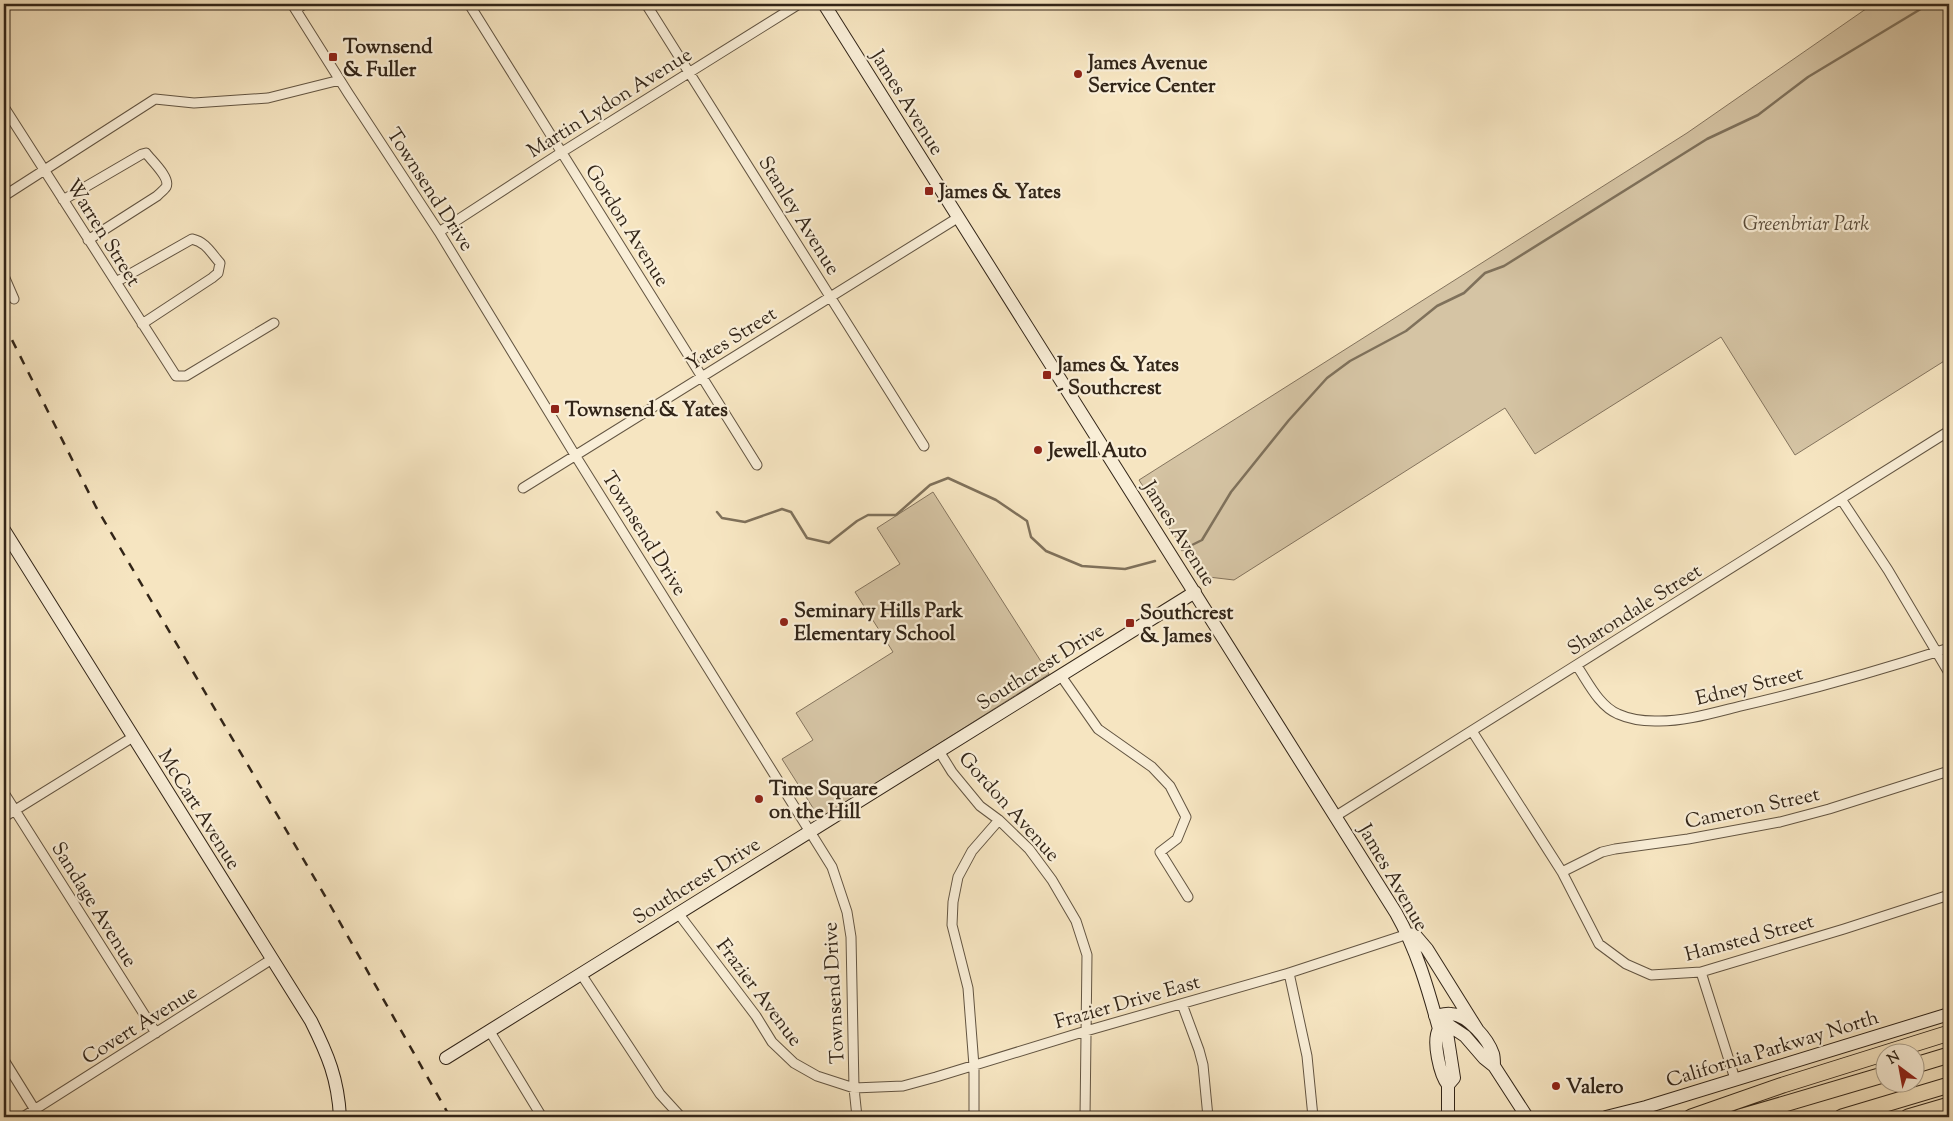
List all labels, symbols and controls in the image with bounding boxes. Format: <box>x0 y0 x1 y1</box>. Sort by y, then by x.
place label: Townsend & Fuller <box>343 34 433 86</box>
street label: Martin Lydon Avenue <box>522 42 698 167</box>
street label: James Avenue <box>861 44 950 162</box>
place label: James Avenue Service Center <box>1086 50 1216 102</box>
marker: Townsend & Fuller <box>327 51 339 63</box>
marker: James Avenue Service Center <box>1072 68 1084 80</box>
street label: Townsend Drive <box>378 123 480 258</box>
street label: Stanley Avenue <box>750 151 846 281</box>
street label: Gordon Avenue <box>577 159 675 293</box>
street label: Warren Street <box>57 174 147 293</box>
place label: James & Yates <box>937 179 1061 208</box>
marker: James & Yates <box>923 185 935 197</box>
park label: Greenbriar Park <box>1743 211 1869 240</box>
street label: Yates Street <box>681 301 783 379</box>
place label: James & Yates - Southcrest <box>1055 352 1179 404</box>
marker: James & Yates - Southcrest <box>1041 369 1053 381</box>
place label: Townsend & Yates <box>565 397 728 426</box>
marker: Townsend & Yates <box>549 403 561 415</box>
place label: Jewell Auto <box>1046 438 1147 467</box>
marker: Jewell Auto <box>1032 444 1044 456</box>
street label: Townsend Drive <box>593 466 693 602</box>
street label: James Avenue <box>1133 475 1222 593</box>
street label: Sharondale Street <box>1562 558 1708 664</box>
place label: Seminary Hills Park Elementary School <box>794 598 963 650</box>
place label: Southcrest & James <box>1140 600 1233 652</box>
marker: Seminary Hills Park Elementary School <box>778 616 790 628</box>
street label: Southcrest Drive <box>972 617 1111 719</box>
marker: Southcrest & James <box>1124 617 1136 629</box>
street label: Edney Street <box>1693 660 1807 715</box>
street label: McCart Avenue <box>149 744 247 876</box>
street label: Gordon Avenue <box>951 746 1066 869</box>
place label: Time Square on the Hill <box>769 776 878 828</box>
street label: Cameron Street <box>1683 781 1823 838</box>
marker: Time Square on the Hill <box>753 793 765 805</box>
street label: James Avenue <box>1349 818 1434 937</box>
street label: Southcrest Drive <box>628 831 767 933</box>
street label: Sandage Avenue <box>43 837 143 974</box>
street label: Hamsted Street <box>1682 908 1818 971</box>
street label: Townsend Drive <box>817 921 854 1064</box>
street label: Frazier Avenue <box>708 933 808 1054</box>
street label: Frazier Drive East <box>1052 969 1204 1038</box>
street label: Covert Avenue <box>77 979 203 1073</box>
street label: California Parkway North <box>1663 1004 1883 1097</box>
north arrow <box>1876 1044 1926 1094</box>
text: N <box>1884 1047 1904 1070</box>
place label: Valero <box>1566 1074 1623 1103</box>
marker: Valero <box>1550 1080 1562 1092</box>

